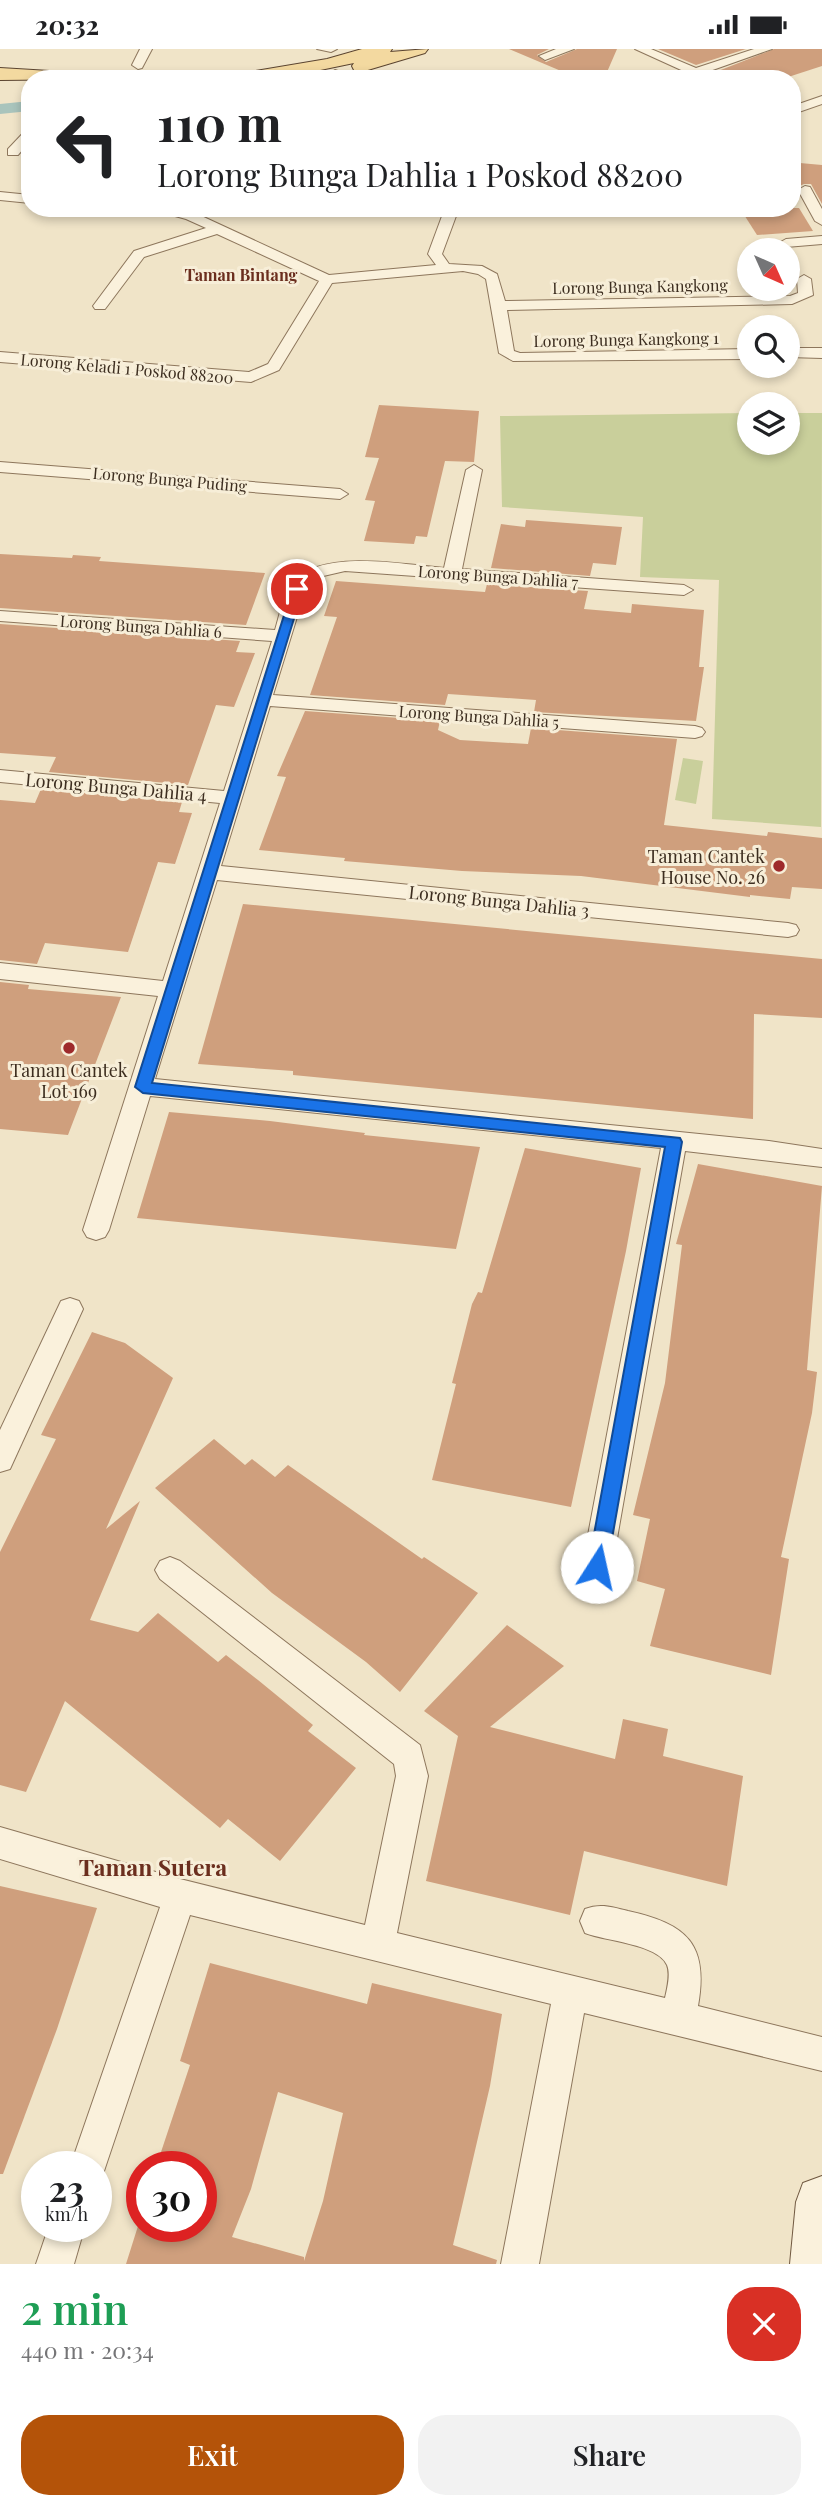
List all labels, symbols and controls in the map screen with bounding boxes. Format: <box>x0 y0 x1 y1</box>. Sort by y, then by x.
text: 20:32 <box>35 7 99 42</box>
text: 110 m <box>157 89 282 154</box>
icon: left <box>42 98 133 189</box>
text: Lorong Bunga Dahlia 1 Poskod 88200 <box>157 152 683 195</box>
north arrow <box>737 238 800 301</box>
map controls <box>737 238 800 455</box>
district label: Taman Bintang <box>185 264 298 285</box>
street label: Lorong Bunga Kangkong <box>552 274 728 298</box>
button: search <box>737 315 800 378</box>
street label: Lorong Bunga Kangkong 1 <box>533 327 719 351</box>
street label: Lorong Keladi 1 Poskod 88200 <box>20 348 234 388</box>
button: layers <box>737 392 800 455</box>
street label: Lorong Bunga Puding <box>92 462 249 496</box>
pin <box>267 559 327 619</box>
street label: Lorong Bunga Dahlia 7 <box>417 560 579 592</box>
icon: arrive <box>278 570 316 608</box>
street label: Lorong Bunga Dahlia 6 <box>59 610 223 642</box>
street label: Lorong Bunga Dahlia 5 <box>398 700 560 732</box>
street label: Lorong Bunga Dahlia 4 <box>24 767 208 807</box>
place label: Taman Cantek House No. 26 <box>647 844 765 889</box>
marker: Taman Cantek House No. 26 <box>771 858 787 874</box>
street label: Lorong Bunga Dahlia 3 <box>407 880 591 922</box>
marker: Taman Cantek Lot 169 <box>61 1040 77 1056</box>
place label: Taman Cantek Lot 169 <box>10 1058 128 1103</box>
position arrow <box>560 1530 634 1604</box>
district label: Taman Sutera <box>79 1851 227 1882</box>
speed limit sign: 30 <box>126 2151 217 2242</box>
text: 23 <box>49 2164 84 2211</box>
text: km/h <box>45 2202 88 2226</box>
text: 2 min <box>21 2280 128 2336</box>
button: close <box>727 2287 801 2361</box>
text: 440 m · 20:34 <box>21 2334 154 2365</box>
button: Exit <box>21 2415 404 2495</box>
button: Share <box>418 2415 801 2495</box>

